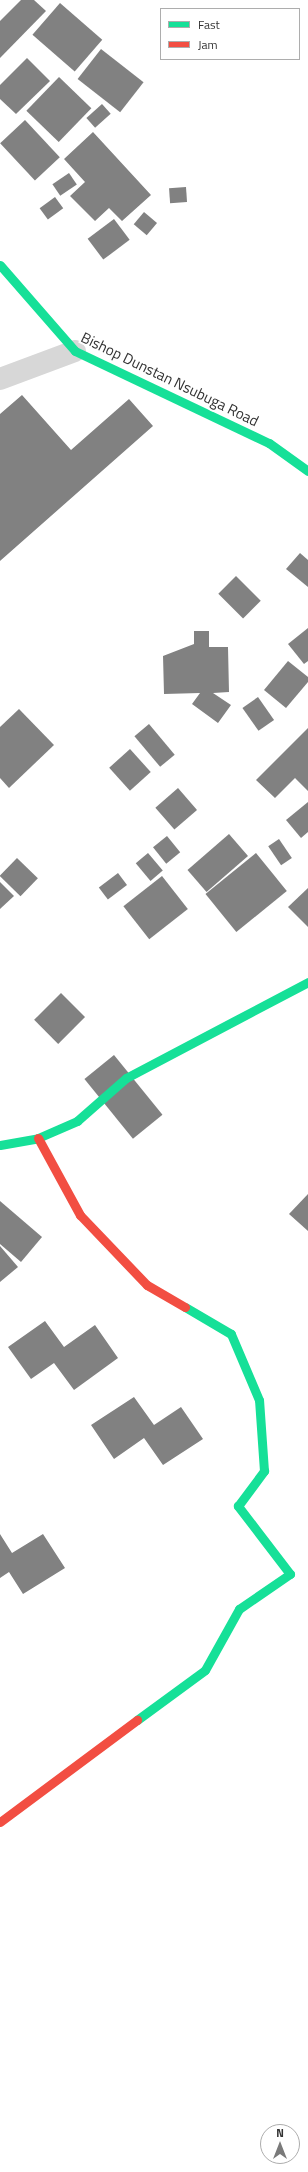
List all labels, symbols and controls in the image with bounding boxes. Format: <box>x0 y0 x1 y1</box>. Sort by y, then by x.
legend <box>160 8 300 60</box>
text: Fast <box>198 15 220 34</box>
text: Jam <box>198 35 218 54</box>
street label: Bishop Dunstan Nsubuga Road <box>78 328 262 430</box>
north arrow <box>260 2124 300 2164</box>
text: N <box>276 2125 284 2141</box>

